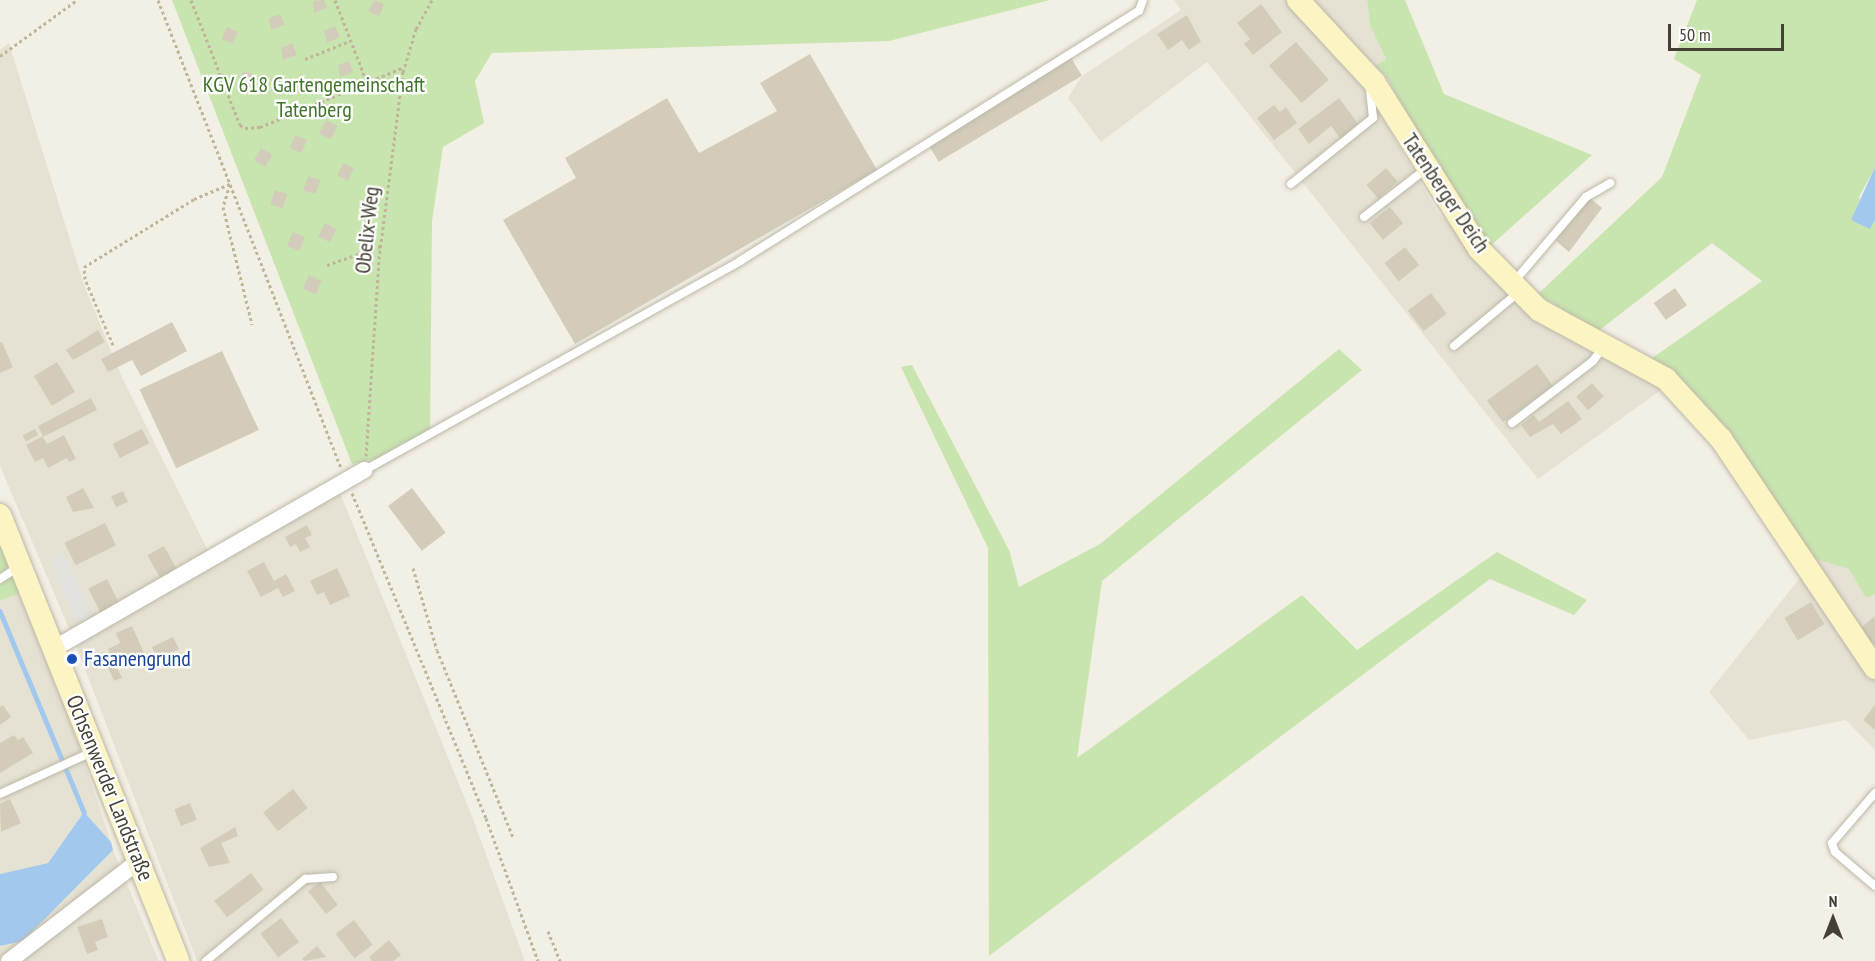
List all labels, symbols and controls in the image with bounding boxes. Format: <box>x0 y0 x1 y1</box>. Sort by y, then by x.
scale bar <box>1671 12 1786 50</box>
text: 50 m <box>1679 23 1711 46</box>
park label: KGV 618 Gartengemeinschaft Tatenberg <box>203 71 425 122</box>
street label: Tatenberger Deich <box>1396 128 1496 258</box>
street label: Obelix-Weg <box>349 185 385 275</box>
place label: Fasanengrund <box>84 646 191 672</box>
marker: Fasanengrund <box>65 652 79 666</box>
street label: Ochsenwerder Landstraße <box>61 691 159 885</box>
north arrow <box>1803 889 1863 949</box>
text: N <box>1829 891 1837 911</box>

